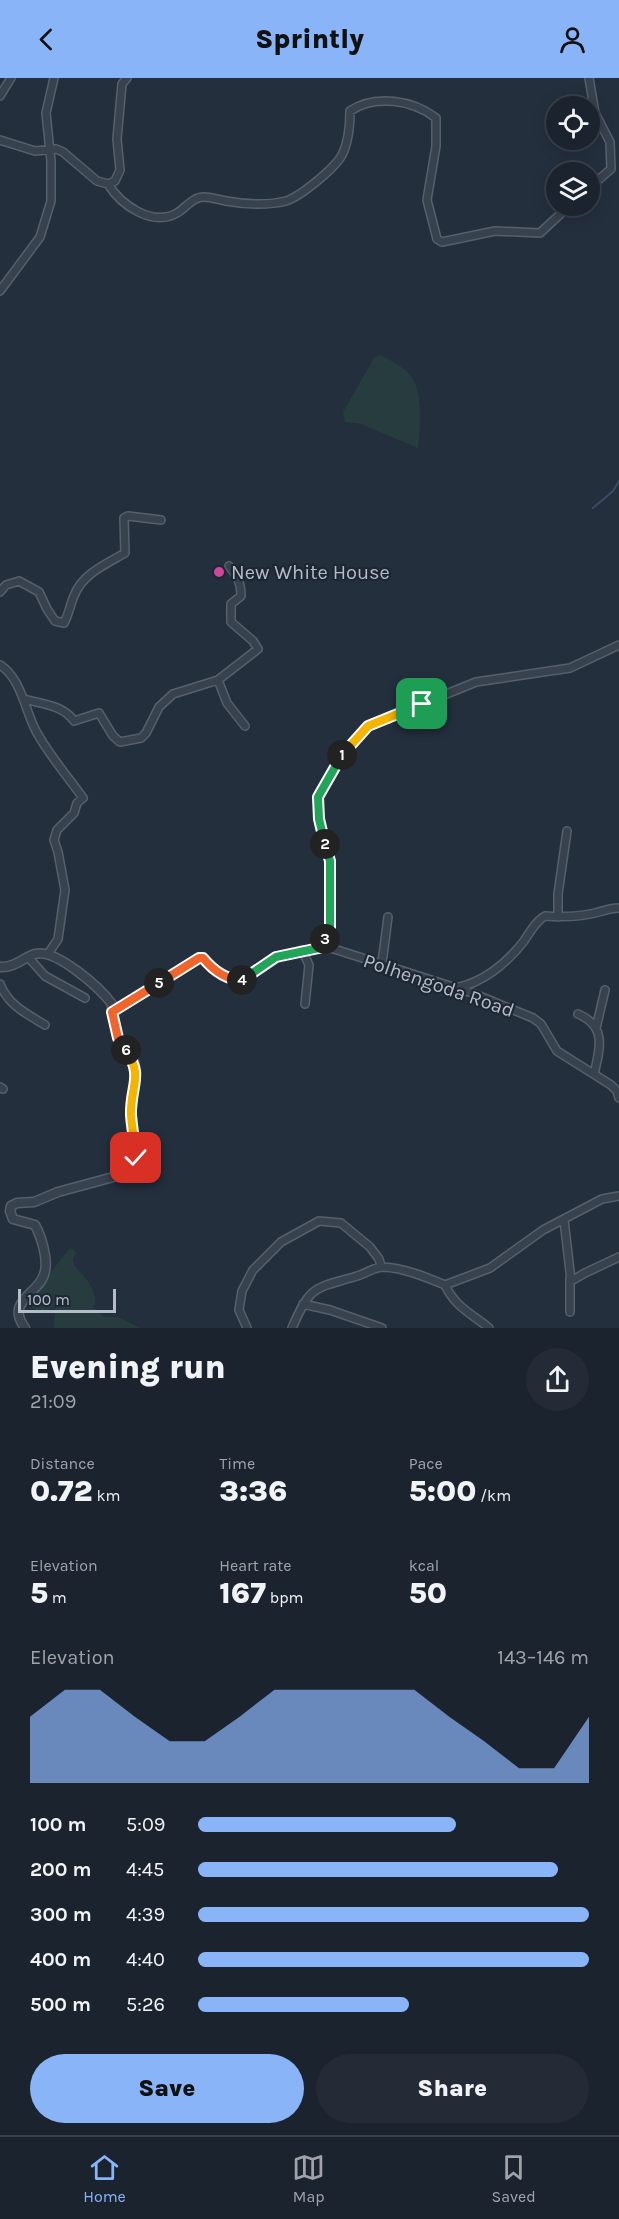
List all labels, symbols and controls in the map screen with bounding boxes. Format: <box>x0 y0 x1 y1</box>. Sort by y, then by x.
icon: back <box>30 23 63 56</box>
text: Sprintly <box>255 23 364 55</box>
icon: person <box>556 23 589 56</box>
map controls <box>546 96 600 216</box>
button: locate <box>546 96 600 150</box>
button: layers <box>546 162 600 216</box>
place label: New White House <box>231 561 390 584</box>
marker: New White House <box>212 565 226 579</box>
pin <box>396 678 447 729</box>
icon: arrive <box>405 687 438 720</box>
pin: 1 <box>327 740 357 770</box>
text: 1 <box>339 745 345 764</box>
pin: 2 <box>310 829 340 859</box>
text: 2 <box>320 834 330 853</box>
pin: 3 <box>310 924 340 954</box>
text: 3 <box>320 929 330 948</box>
street label: Polhengoda Road <box>360 949 517 1022</box>
pin: 4 <box>227 965 257 995</box>
pin: 5 <box>144 968 174 998</box>
text: 4 <box>237 970 247 989</box>
text: 5 <box>154 973 164 992</box>
pin: 6 <box>111 1035 141 1065</box>
text: 6 <box>121 1040 131 1059</box>
pin <box>110 1132 161 1183</box>
icon: check <box>119 1141 152 1174</box>
scale bar <box>18 1286 116 1314</box>
text: 100 m <box>27 1290 70 1309</box>
text: Evening run <box>30 1348 226 1386</box>
button: share <box>526 1348 589 1411</box>
text: 21:09 <box>30 1390 76 1413</box>
text: Distance <box>30 1454 95 1473</box>
text: Time <box>219 1454 255 1473</box>
text: Pace <box>409 1454 443 1473</box>
text: 0.72 <box>30 1473 93 1509</box>
text: 3:36 <box>219 1473 287 1509</box>
text: 5:00 <box>409 1473 476 1509</box>
text: km <box>93 1486 120 1505</box>
text: /km <box>476 1486 511 1505</box>
text: Elevation <box>30 1556 98 1575</box>
text: Heart rate <box>219 1556 291 1575</box>
text: kcal <box>409 1556 439 1575</box>
text: 5 <box>30 1575 48 1611</box>
text: 167 <box>219 1575 266 1611</box>
text: 50 <box>409 1575 447 1611</box>
text: m <box>48 1588 67 1607</box>
text: bpm <box>266 1588 304 1607</box>
text: Elevation <box>30 1646 115 1669</box>
text: 143–146 m <box>497 1646 589 1669</box>
text: 100 m <box>30 1813 86 1836</box>
text: 5:09 <box>126 1813 165 1836</box>
text: 200 m <box>30 1858 91 1881</box>
text: 4:45 <box>126 1858 164 1881</box>
text: 300 m <box>30 1903 92 1926</box>
text: 4:39 <box>126 1903 165 1926</box>
text: 400 m <box>30 1948 91 1971</box>
text: 4:40 <box>126 1948 165 1971</box>
text: 500 m <box>30 1993 91 2016</box>
text: 5:26 <box>126 1993 165 2016</box>
button: Save <box>30 2054 304 2123</box>
button: Share <box>316 2054 589 2123</box>
tab: Home <box>83 2151 126 2206</box>
tab: Map <box>292 2151 325 2206</box>
tab: Saved <box>492 2151 536 2206</box>

